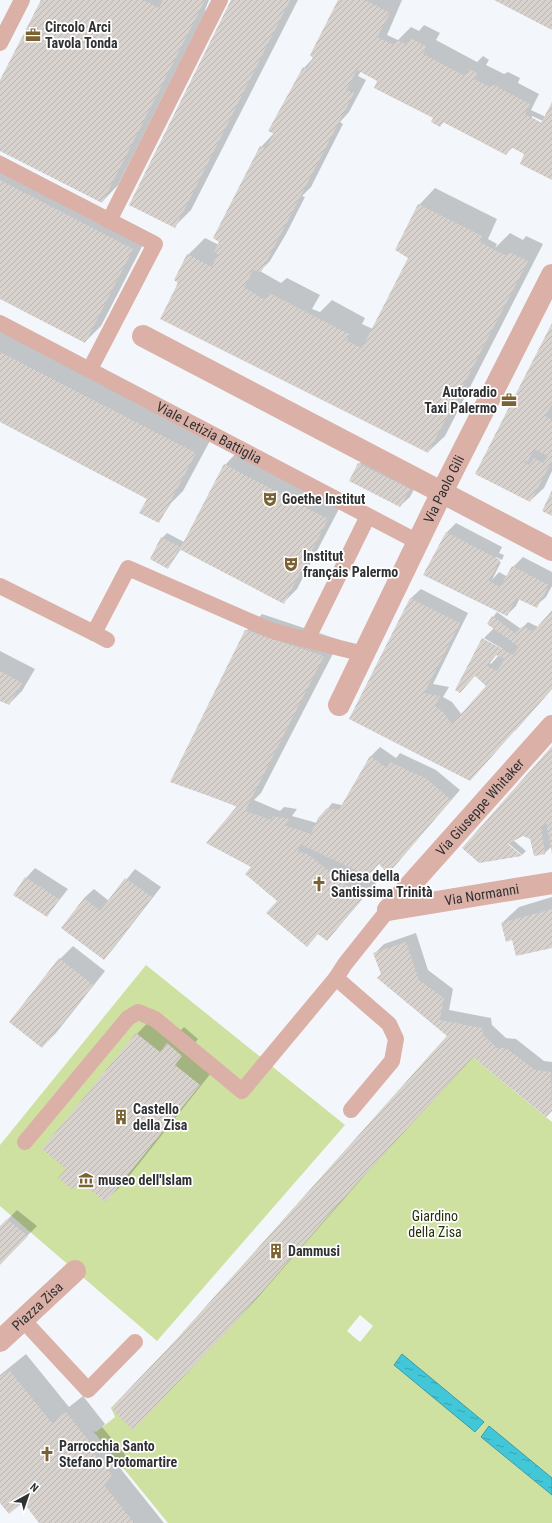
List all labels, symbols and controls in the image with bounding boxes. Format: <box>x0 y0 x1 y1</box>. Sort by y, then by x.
place label: Circolo Arci Tavola Tonda <box>45 19 118 51</box>
office icon: Circolo Arci Tavola Tonda <box>24 26 42 44</box>
place label: Autoradio Taxi Palermo <box>424 384 497 416</box>
office icon: Autoradio Taxi Palermo <box>500 391 518 409</box>
street label: Viale Letizia Battiglia <box>154 398 264 467</box>
street label: Via Paolo Gili <box>420 452 467 526</box>
theatre icon: Goethe Institut <box>261 490 279 508</box>
place label: Goethe Institut <box>282 491 365 507</box>
place label: Institut français Palermo <box>303 548 398 580</box>
theatre icon: Institut français Palermo <box>282 555 300 573</box>
street label: Via Giuseppe Whitaker <box>432 755 527 859</box>
place label: Chiesa della Santissima Trinità <box>331 868 433 900</box>
church icon: Chiesa della Santissima Trinità <box>310 875 328 893</box>
street label: Via Normanni <box>443 881 520 909</box>
place label: Castello della Zisa <box>133 1101 188 1133</box>
building icon: Castello della Zisa <box>112 1108 130 1126</box>
museum icon: museo dell'Islam <box>77 1171 95 1189</box>
place label: museo dell'Islam <box>98 1172 192 1188</box>
park label: Giardino della Zisa <box>408 1208 462 1240</box>
building icon: Dammusi <box>267 1242 285 1260</box>
place label: Dammusi <box>288 1243 340 1259</box>
street label: Piazza Zisa <box>9 1279 66 1334</box>
place label: Parrocchia Santo Stefano Protomartire <box>59 1438 177 1470</box>
church icon: Parrocchia Santo Stefano Protomartire <box>38 1445 56 1463</box>
north arrow <box>8 1475 48 1515</box>
text: N <box>27 1481 41 1495</box>

